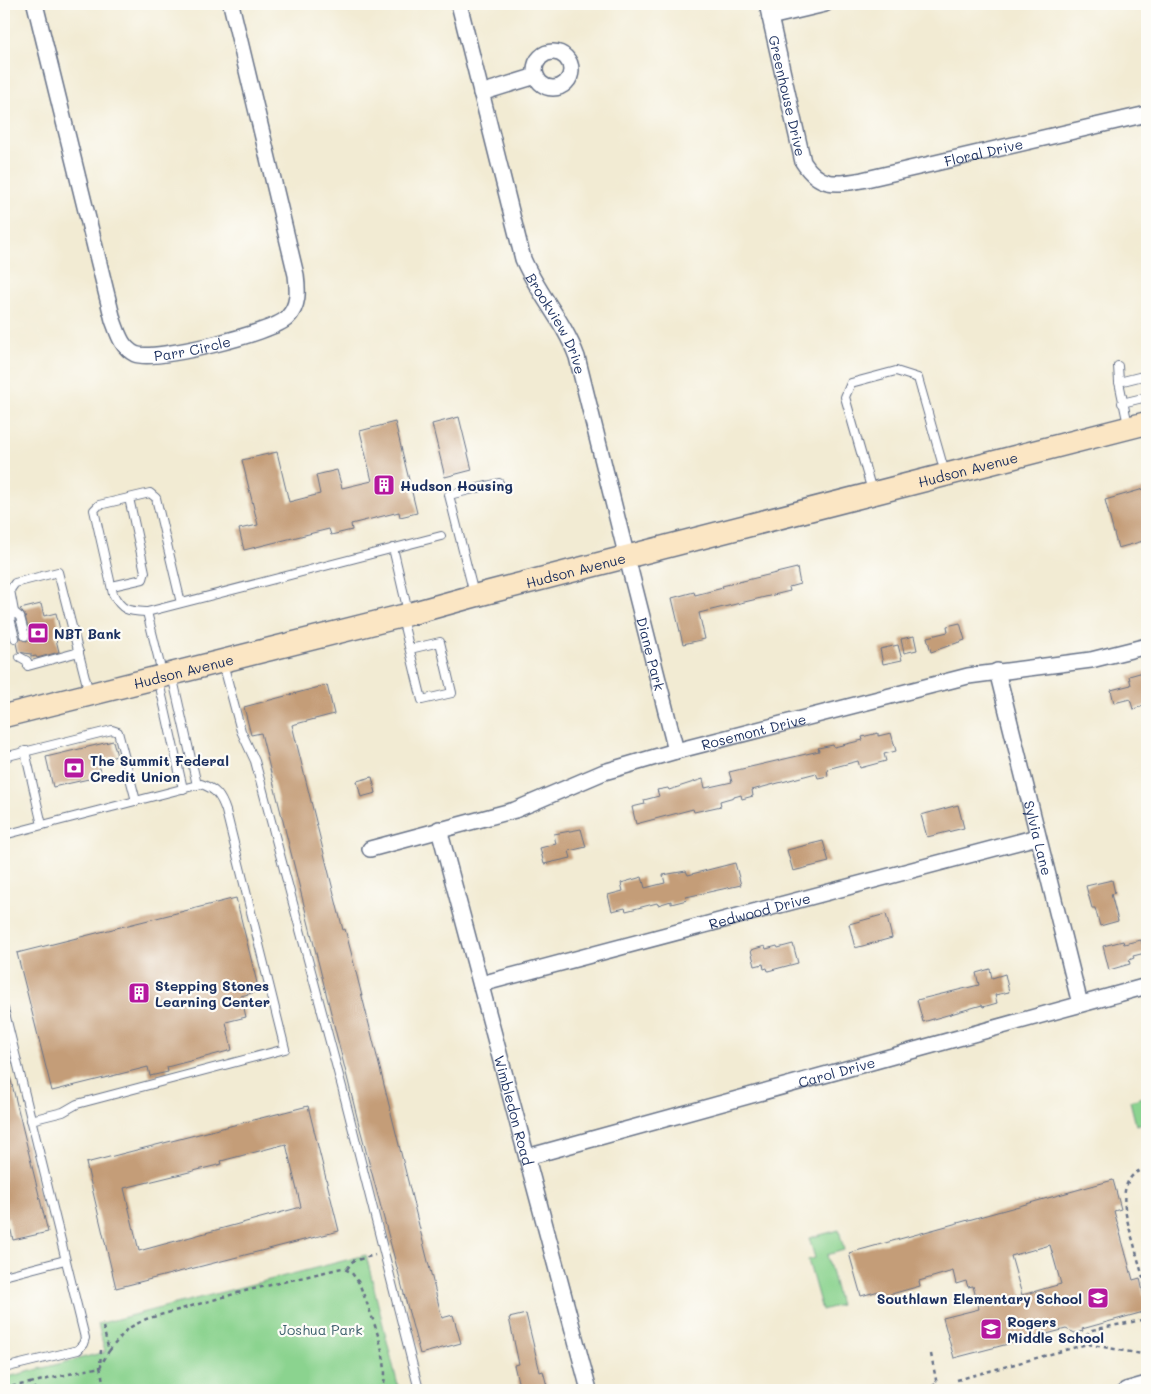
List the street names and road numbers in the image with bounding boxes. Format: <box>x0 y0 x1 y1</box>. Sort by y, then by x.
street label: Greenhouse Drive <box>765 33 811 158</box>
street label: Floral Drive <box>942 134 1025 170</box>
street label: Brookview Drive <box>522 270 590 376</box>
street label: Parr Circle <box>153 331 233 365</box>
street label: Hudson Avenue <box>916 447 1020 491</box>
street label: Hudson Avenue <box>524 548 628 592</box>
street label: Diane Park <box>633 615 670 692</box>
street label: Hudson Avenue <box>131 649 235 693</box>
street label: Rosemont Drive <box>699 708 808 754</box>
street label: Sylvia Lane <box>1020 799 1057 877</box>
street label: Redwood Drive <box>707 888 812 933</box>
street label: Carol Drive <box>796 1052 877 1091</box>
street label: Wimbledon Road <box>490 1053 538 1167</box>

